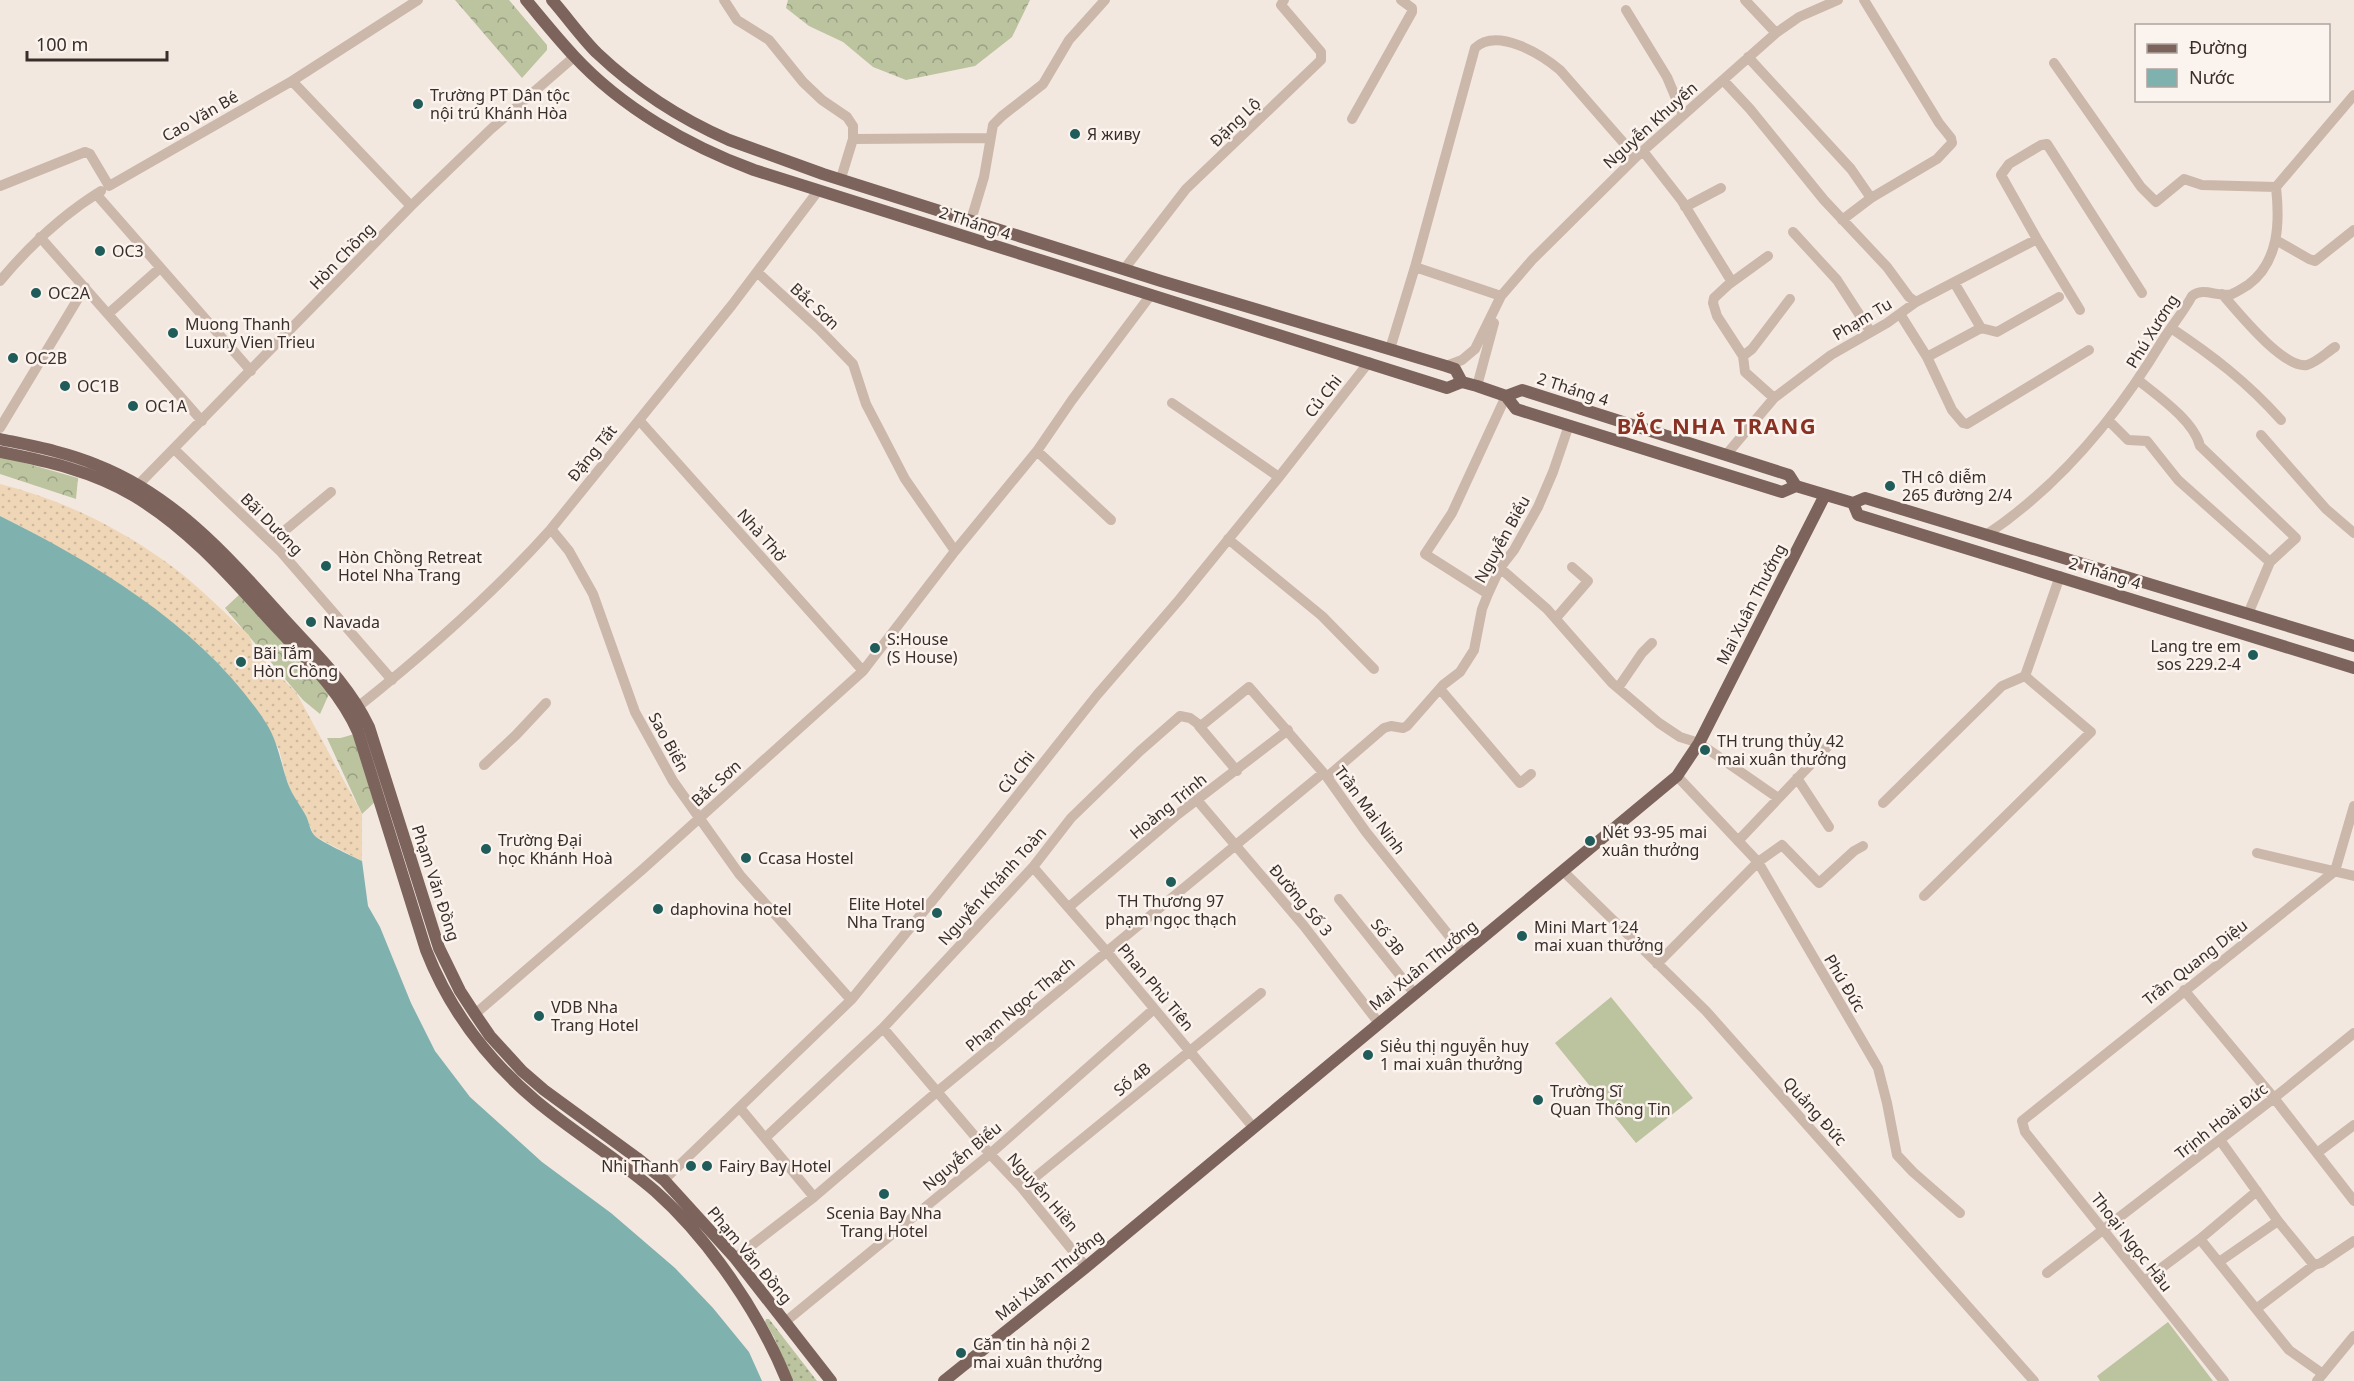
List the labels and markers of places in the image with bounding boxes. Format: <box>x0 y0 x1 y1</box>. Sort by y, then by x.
place label: Trường PT Dân tộc nội trú Khánh Hòa <box>430 84 570 124</box>
marker: Trường PT Dân tộc nội trú Khánh Hòa <box>411 97 425 111</box>
place label: Я живу <box>1087 123 1141 145</box>
marker: Я живу <box>1068 127 1082 141</box>
place label: OC3 <box>112 240 144 262</box>
marker: OC3 <box>93 244 107 258</box>
place label: OC2A <box>48 282 91 304</box>
marker: OC2A <box>29 286 43 300</box>
place label: Muong Thanh Luxury Vien Trieu <box>185 313 315 353</box>
marker: Muong Thanh Luxury Vien Trieu <box>166 326 180 340</box>
place label: OC2B <box>25 347 67 369</box>
marker: OC2B <box>6 351 20 365</box>
place label: OC1B <box>77 375 119 397</box>
marker: OC1B <box>58 379 72 393</box>
place label: OC1A <box>145 395 188 417</box>
marker: OC1A <box>126 399 140 413</box>
place label: TH cô diễm 265 đường 2/4 <box>1902 466 2012 506</box>
marker: TH cô diễm 265 đường 2/4 <box>1883 479 1897 493</box>
place label: Hòn Chồng Retreat Hotel Nha Trang <box>338 546 482 586</box>
marker: Hòn Chồng Retreat Hotel Nha Trang <box>319 559 333 573</box>
place label: Navada <box>323 611 380 633</box>
marker: Navada <box>304 615 318 629</box>
place label: S:House (S House) <box>887 628 958 668</box>
place label: Lang tre em sos 229.2-4 <box>2151 635 2241 675</box>
marker: S:House (S House) <box>868 641 882 655</box>
place label: Bãi Tắm Hòn Chồng <box>253 642 338 682</box>
marker: Lang tre em sos 229.2-4 <box>2246 648 2260 662</box>
marker: Bãi Tắm Hòn Chồng <box>234 655 248 669</box>
place label: TH trung thủy 42 mai xuân thưởng <box>1717 730 1847 770</box>
marker: TH trung thủy 42 mai xuân thưởng <box>1698 743 1712 757</box>
place label: Nét 93-95 mai xuân thưởng <box>1602 821 1707 861</box>
place label: Trường Đại học Khánh Hoà <box>498 829 613 869</box>
marker: Nét 93-95 mai xuân thưởng <box>1583 834 1597 848</box>
marker: Trường Đại học Khánh Hoà <box>479 842 493 856</box>
place label: Ccasa Hostel <box>758 847 854 869</box>
marker: Ccasa Hostel <box>739 851 753 865</box>
marker: TH Thương 97 phạm ngọc thạch <box>1164 875 1178 889</box>
place label: TH Thương 97 phạm ngọc thạch <box>1105 890 1237 930</box>
place label: Elite Hotel Nha Trang <box>847 893 925 933</box>
place label: daphovina hotel <box>670 898 792 920</box>
marker: daphovina hotel <box>651 902 665 916</box>
marker: Elite Hotel Nha Trang <box>930 906 944 920</box>
place label: Mini Mart 124 mai xuan thưởng <box>1534 916 1664 956</box>
marker: Mini Mart 124 mai xuan thưởng <box>1515 929 1529 943</box>
place label: VDB Nha Trang Hotel <box>551 996 639 1036</box>
marker: VDB Nha Trang Hotel <box>532 1009 546 1023</box>
place label: Siẻu thị nguyễn huy 1 mai xuân thưởng <box>1380 1035 1530 1075</box>
marker: Siẻu thị nguyễn huy 1 mai xuân thưởng <box>1361 1048 1375 1062</box>
place label: Trường Sĩ Quan Thông Tin <box>1550 1080 1671 1120</box>
marker: Trường Sĩ Quan Thông Tin <box>1531 1093 1545 1107</box>
place label: Nhị Thanh <box>601 1155 679 1177</box>
place label: Fairy Bay Hotel <box>719 1155 832 1177</box>
marker: Nhị Thanh <box>684 1159 698 1173</box>
marker: Fairy Bay Hotel <box>700 1159 714 1173</box>
marker: Scenia Bay Nha Trang Hotel <box>877 1187 891 1201</box>
place label: Scenia Bay Nha Trang Hotel <box>826 1202 942 1242</box>
place label: Căn tin hà nội 2 mai xuân thưởng <box>973 1333 1103 1373</box>
marker: Căn tin hà nội 2 mai xuân thưởng <box>954 1346 968 1360</box>

